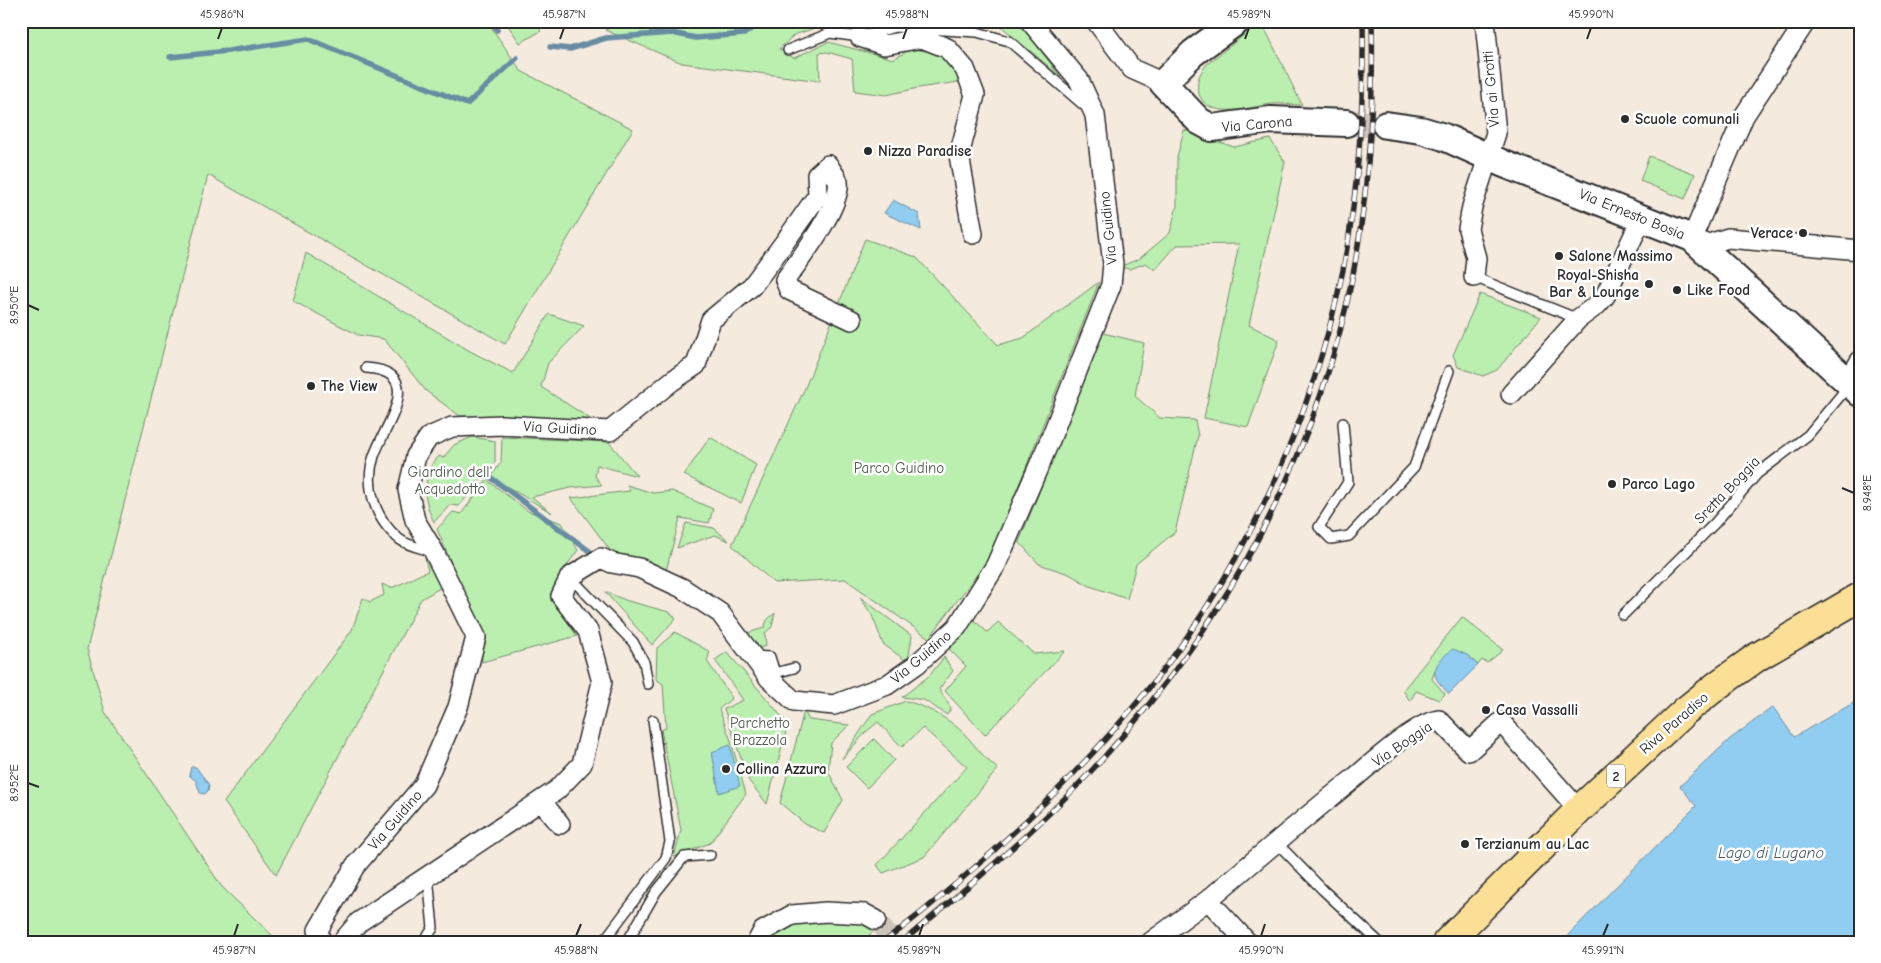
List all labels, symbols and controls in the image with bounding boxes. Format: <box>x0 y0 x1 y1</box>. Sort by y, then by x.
text: 45.986°N <box>200 7 244 21</box>
text: 45.987°N <box>542 7 586 21</box>
text: 45.988°N <box>885 7 929 21</box>
text: 45.989°N <box>1227 7 1271 21</box>
text: 45.990°N <box>1568 7 1614 21</box>
street label: Via ai Grotti <box>1479 50 1503 128</box>
place label: Scuole comunali <box>1635 110 1739 128</box>
street label: Via Carona <box>1221 112 1293 136</box>
marker: Scuole comunali <box>1619 113 1631 125</box>
place label: Nizza Paradise <box>878 142 971 160</box>
marker: Nizza Paradise <box>862 145 874 157</box>
street label: Via Ernesto Bosia <box>1576 185 1688 243</box>
street label: Via Guidino <box>1095 190 1121 266</box>
place label: Verace <box>1751 224 1793 242</box>
marker: Verace <box>1797 227 1809 239</box>
place label: Salone Massimo <box>1569 247 1673 265</box>
marker: Salone Massimo <box>1553 250 1565 262</box>
place label: Royal-Shisha Bar & Lounge <box>1549 266 1639 301</box>
marker: Royal-Shisha Bar & Lounge <box>1643 278 1655 290</box>
place label: Like Food <box>1687 281 1750 299</box>
marker: Like Food <box>1671 284 1683 296</box>
text: 8.950°E <box>7 286 21 324</box>
place label: The View <box>321 377 378 395</box>
marker: The View <box>305 380 317 392</box>
street label: Via Guidino <box>523 417 597 439</box>
street label: Sretta Boggia <box>1690 453 1764 527</box>
park label: Parco Guidino <box>854 459 944 477</box>
park label: Giardino dell' Acquedotto <box>408 463 492 498</box>
place label: Parco Lago <box>1622 475 1695 493</box>
text: 8.948°E <box>1860 475 1874 511</box>
marker: Parco Lago <box>1606 478 1618 490</box>
street label: Via Guidino <box>887 626 955 688</box>
street label: Riva Paradiso <box>1636 688 1712 758</box>
place label: Casa Vassalli <box>1496 701 1578 719</box>
marker: Casa Vassalli <box>1480 704 1492 716</box>
park label: Parchetto Brazzola <box>730 714 790 749</box>
street label: Via Boggia <box>1369 717 1435 771</box>
place label: Collina Azzura <box>736 760 827 778</box>
marker: Collina Azzura <box>720 763 732 775</box>
text: 8.952°E <box>7 764 21 802</box>
road number: 2 <box>1607 764 1625 788</box>
street label: Via Guidino <box>364 786 426 854</box>
place label: Terzianum au Lac <box>1475 835 1589 853</box>
marker: Terzianum au Lac <box>1459 838 1471 850</box>
water label: Lago di Lugano <box>1718 844 1824 862</box>
text: 45.987°N <box>212 943 256 957</box>
text: 45.988°N <box>554 943 598 957</box>
text: 45.989°N <box>897 943 941 957</box>
text: 45.990°N <box>1238 943 1284 957</box>
text: 45.991°N <box>1582 943 1624 957</box>

